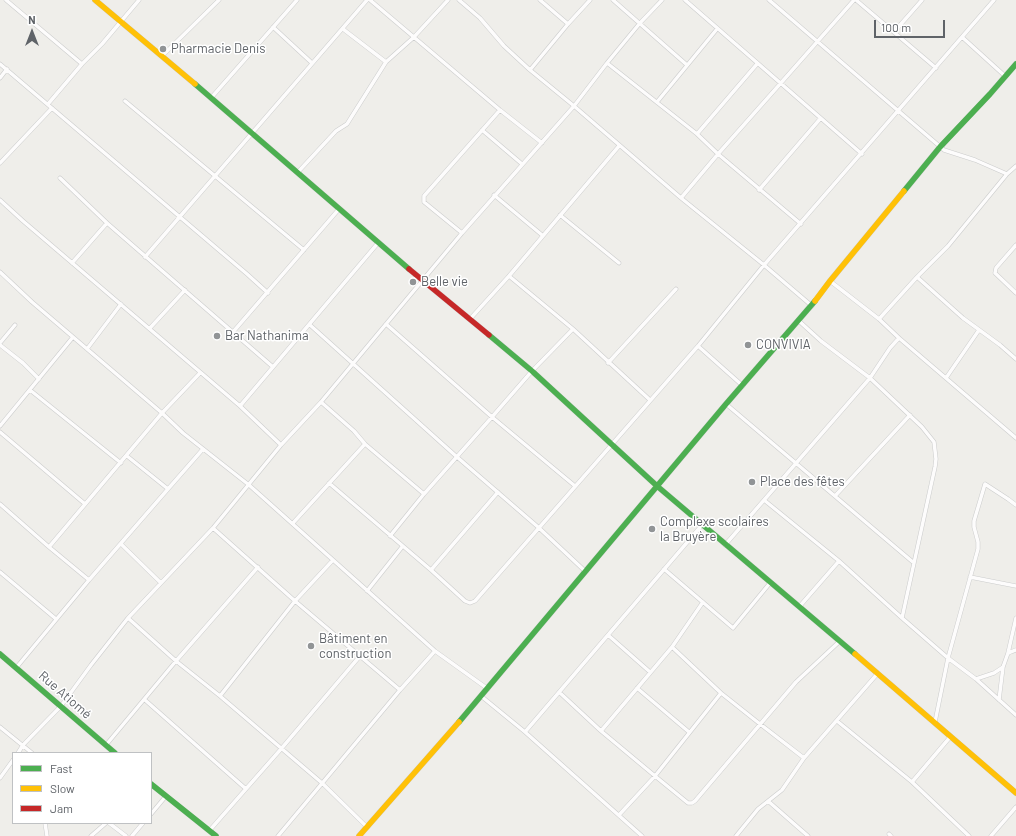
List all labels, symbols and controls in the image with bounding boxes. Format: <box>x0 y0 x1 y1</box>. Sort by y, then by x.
north arrow <box>12 12 52 52</box>
scale bar <box>876 12 947 38</box>
text: N <box>28 13 36 26</box>
text: 100 m <box>881 20 911 34</box>
place label: Pharmacie Denis <box>171 41 266 57</box>
marker: Pharmacie Denis <box>158 44 168 54</box>
place label: Belle vie <box>421 274 468 290</box>
marker: Belle vie <box>408 277 418 287</box>
place label: Bar Nathanima <box>225 328 309 344</box>
marker: Bar Nathanima <box>212 331 222 341</box>
place label: CONVIVIA <box>756 337 811 353</box>
marker: CONVIVIA <box>743 340 753 350</box>
place label: Place des fêtes <box>760 474 845 490</box>
marker: Place des fêtes <box>747 477 757 487</box>
place label: Complexe scolaires la Bruyère <box>660 514 769 545</box>
marker: Complexe scolaires la Bruyère <box>647 524 657 534</box>
place label: Bâtiment en construction <box>319 631 391 662</box>
marker: Bâtiment en construction <box>306 641 316 651</box>
street label: Rue Atiomé <box>35 668 95 722</box>
legend <box>12 752 152 824</box>
text: Fast <box>50 761 73 775</box>
text: Slow <box>50 781 75 795</box>
text: Jam <box>50 801 73 815</box>

